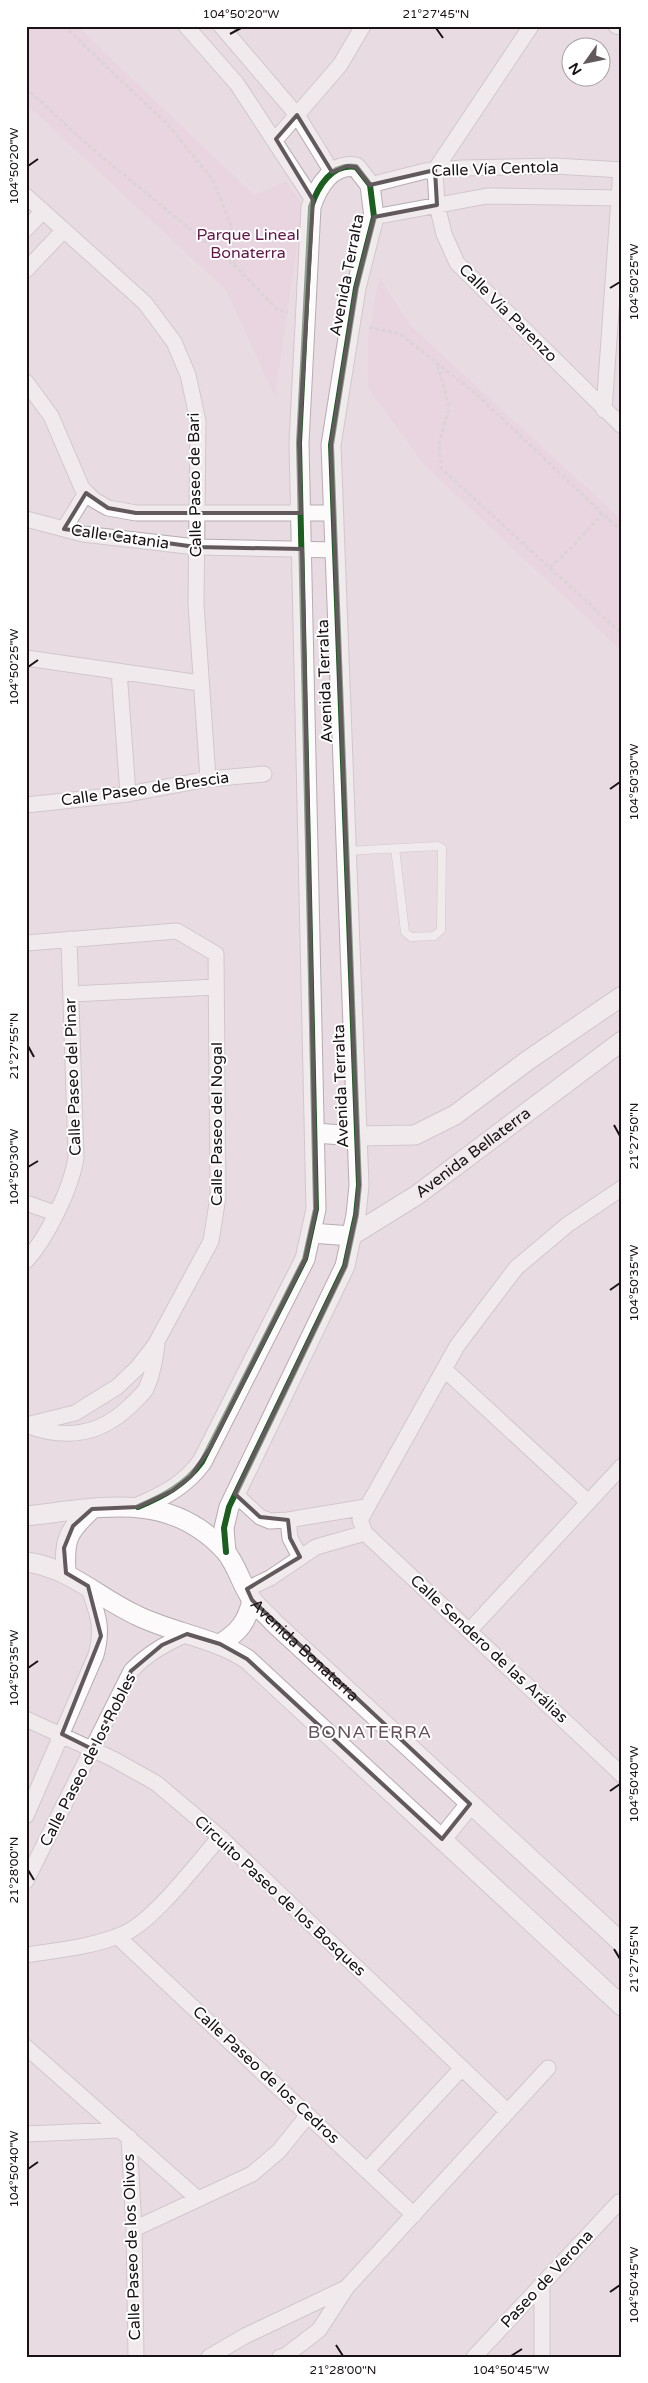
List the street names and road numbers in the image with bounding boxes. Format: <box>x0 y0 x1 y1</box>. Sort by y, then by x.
street label: Calle Vía Centola <box>431 157 559 181</box>
street label: Avenida Terralta <box>325 212 369 338</box>
street label: Calle Vía Parenzo <box>455 260 561 366</box>
street label: Calle Paseo de Bari <box>184 412 206 558</box>
street label: Calle Catania <box>70 520 170 554</box>
street label: Avenida Terralta <box>313 619 337 743</box>
street label: Calle Paseo de Brescia <box>60 767 230 811</box>
street label: Calle Paseo del Pinar <box>60 997 86 1156</box>
street label: Avenida Terralta <box>329 1024 353 1148</box>
street label: Calle Paseo del Nogal <box>207 1042 227 1206</box>
street label: Avenida Bellaterra <box>412 1103 535 1203</box>
street label: Calle Sendero de las Arálias <box>406 1571 572 1727</box>
street label: Avenida Bonaterra <box>246 1595 363 1706</box>
street label: Calle Paseo de los Robles <box>35 1670 141 1850</box>
street label: Circuito Paseo de los Bosques <box>190 1811 370 1981</box>
street label: Calle Paseo de los Cedros <box>188 2002 344 2148</box>
street label: Calle Paseo de los Olivos <box>119 2153 145 2341</box>
street label: Paseo de Verona <box>496 2226 598 2332</box>

